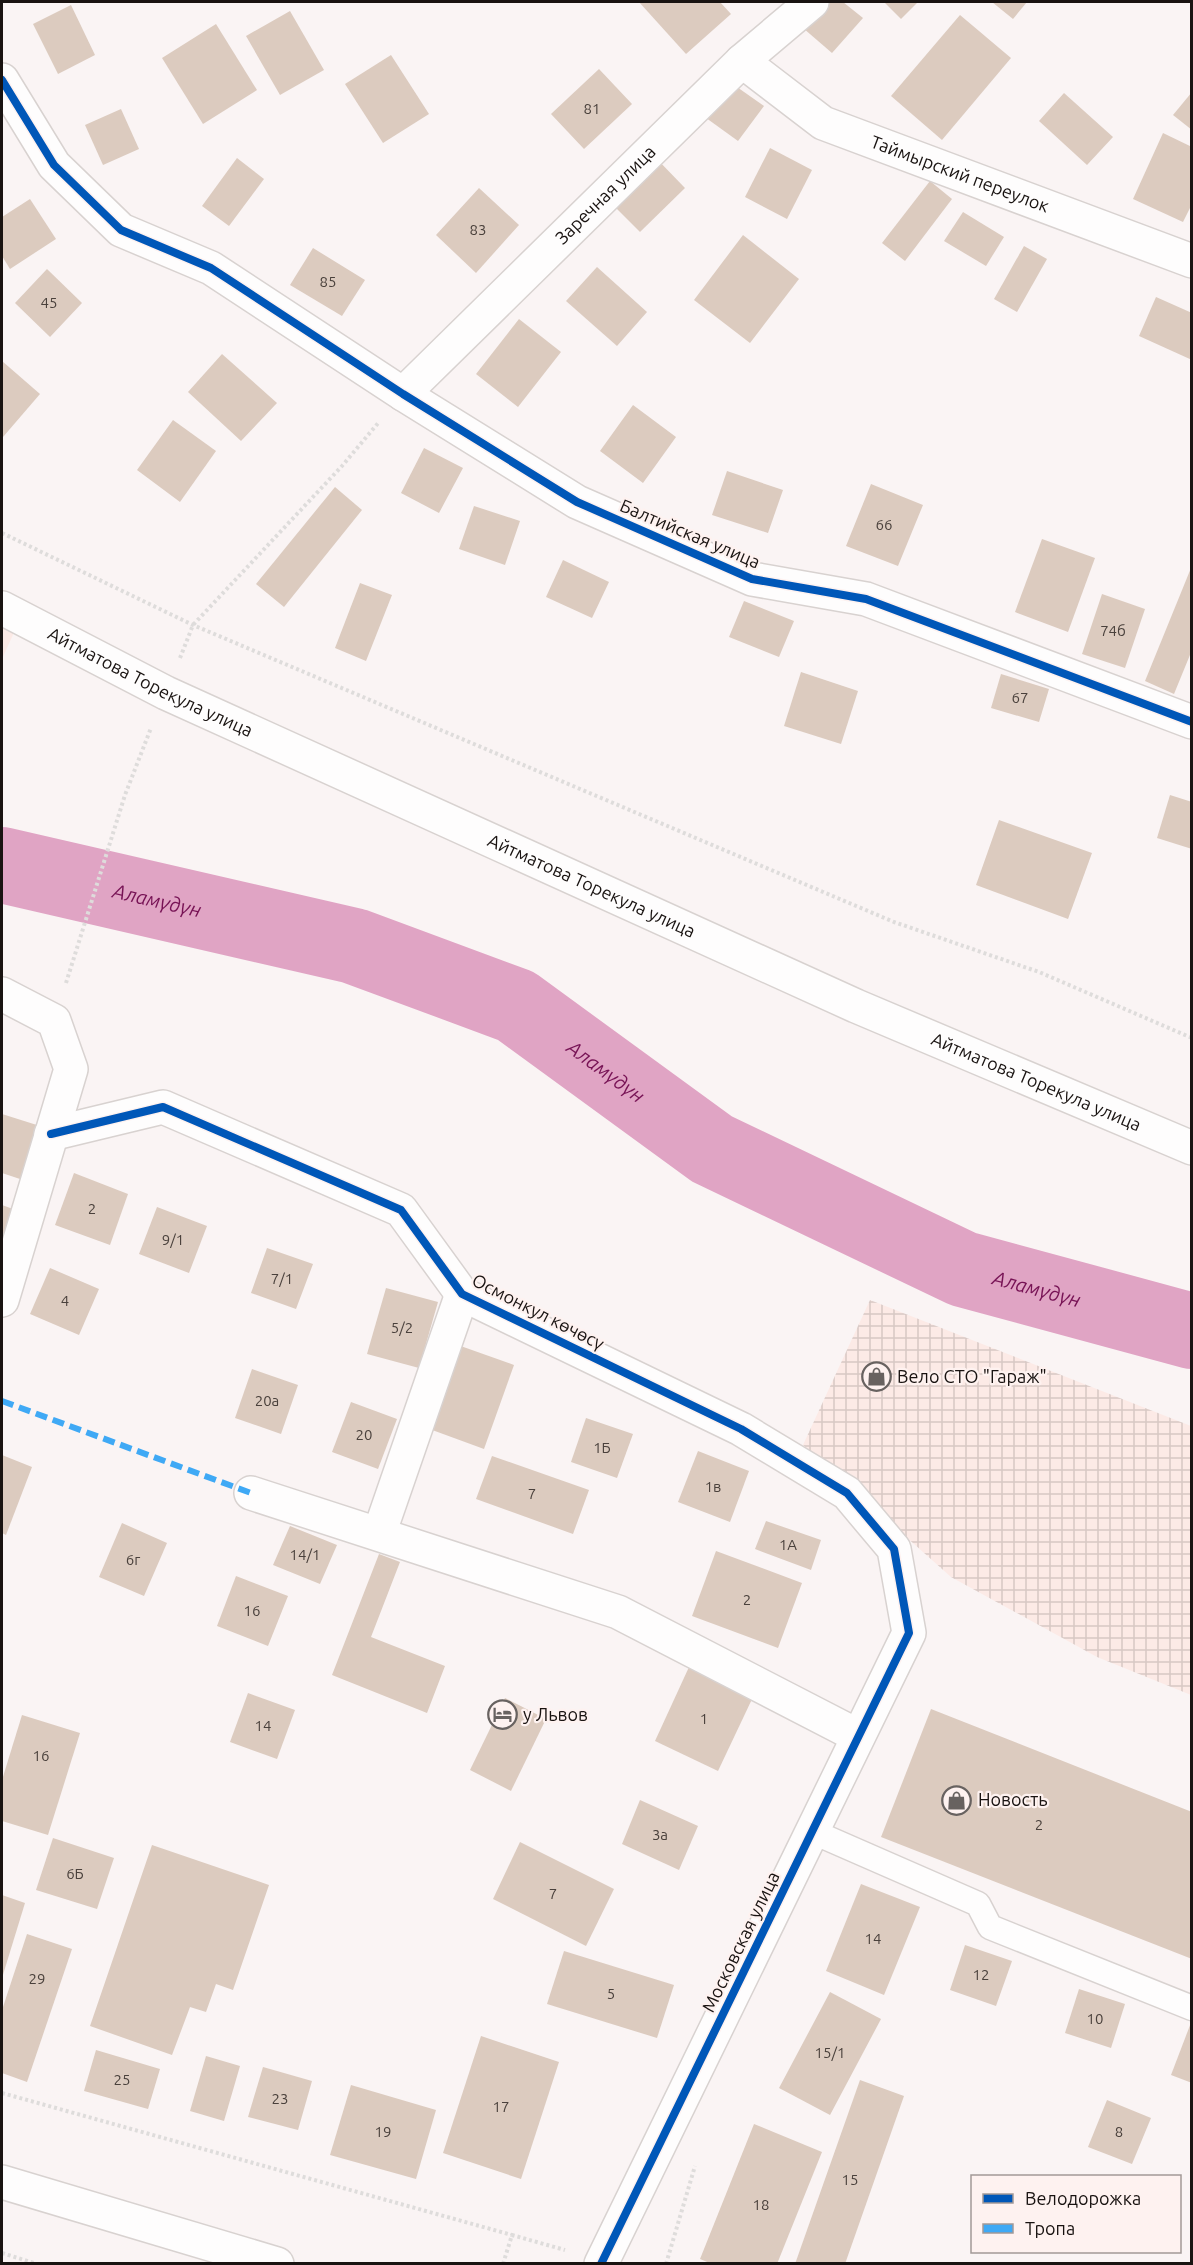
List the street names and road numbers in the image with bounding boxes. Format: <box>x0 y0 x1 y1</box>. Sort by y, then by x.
street label: Таймырский переулок <box>868 131 1052 216</box>
street label: Заречная улица <box>551 141 659 248</box>
street label: Балтийская улица <box>617 495 763 572</box>
street label: Айтматова Торекула улица <box>45 623 256 740</box>
street label: Айтматова Торекула улица <box>485 829 699 941</box>
street label: Айтматова Торекула улица <box>929 1028 1144 1134</box>
street label: Осмонкул көчөсү <box>469 1269 608 1353</box>
street label: Московская улица <box>697 1868 783 2015</box>

